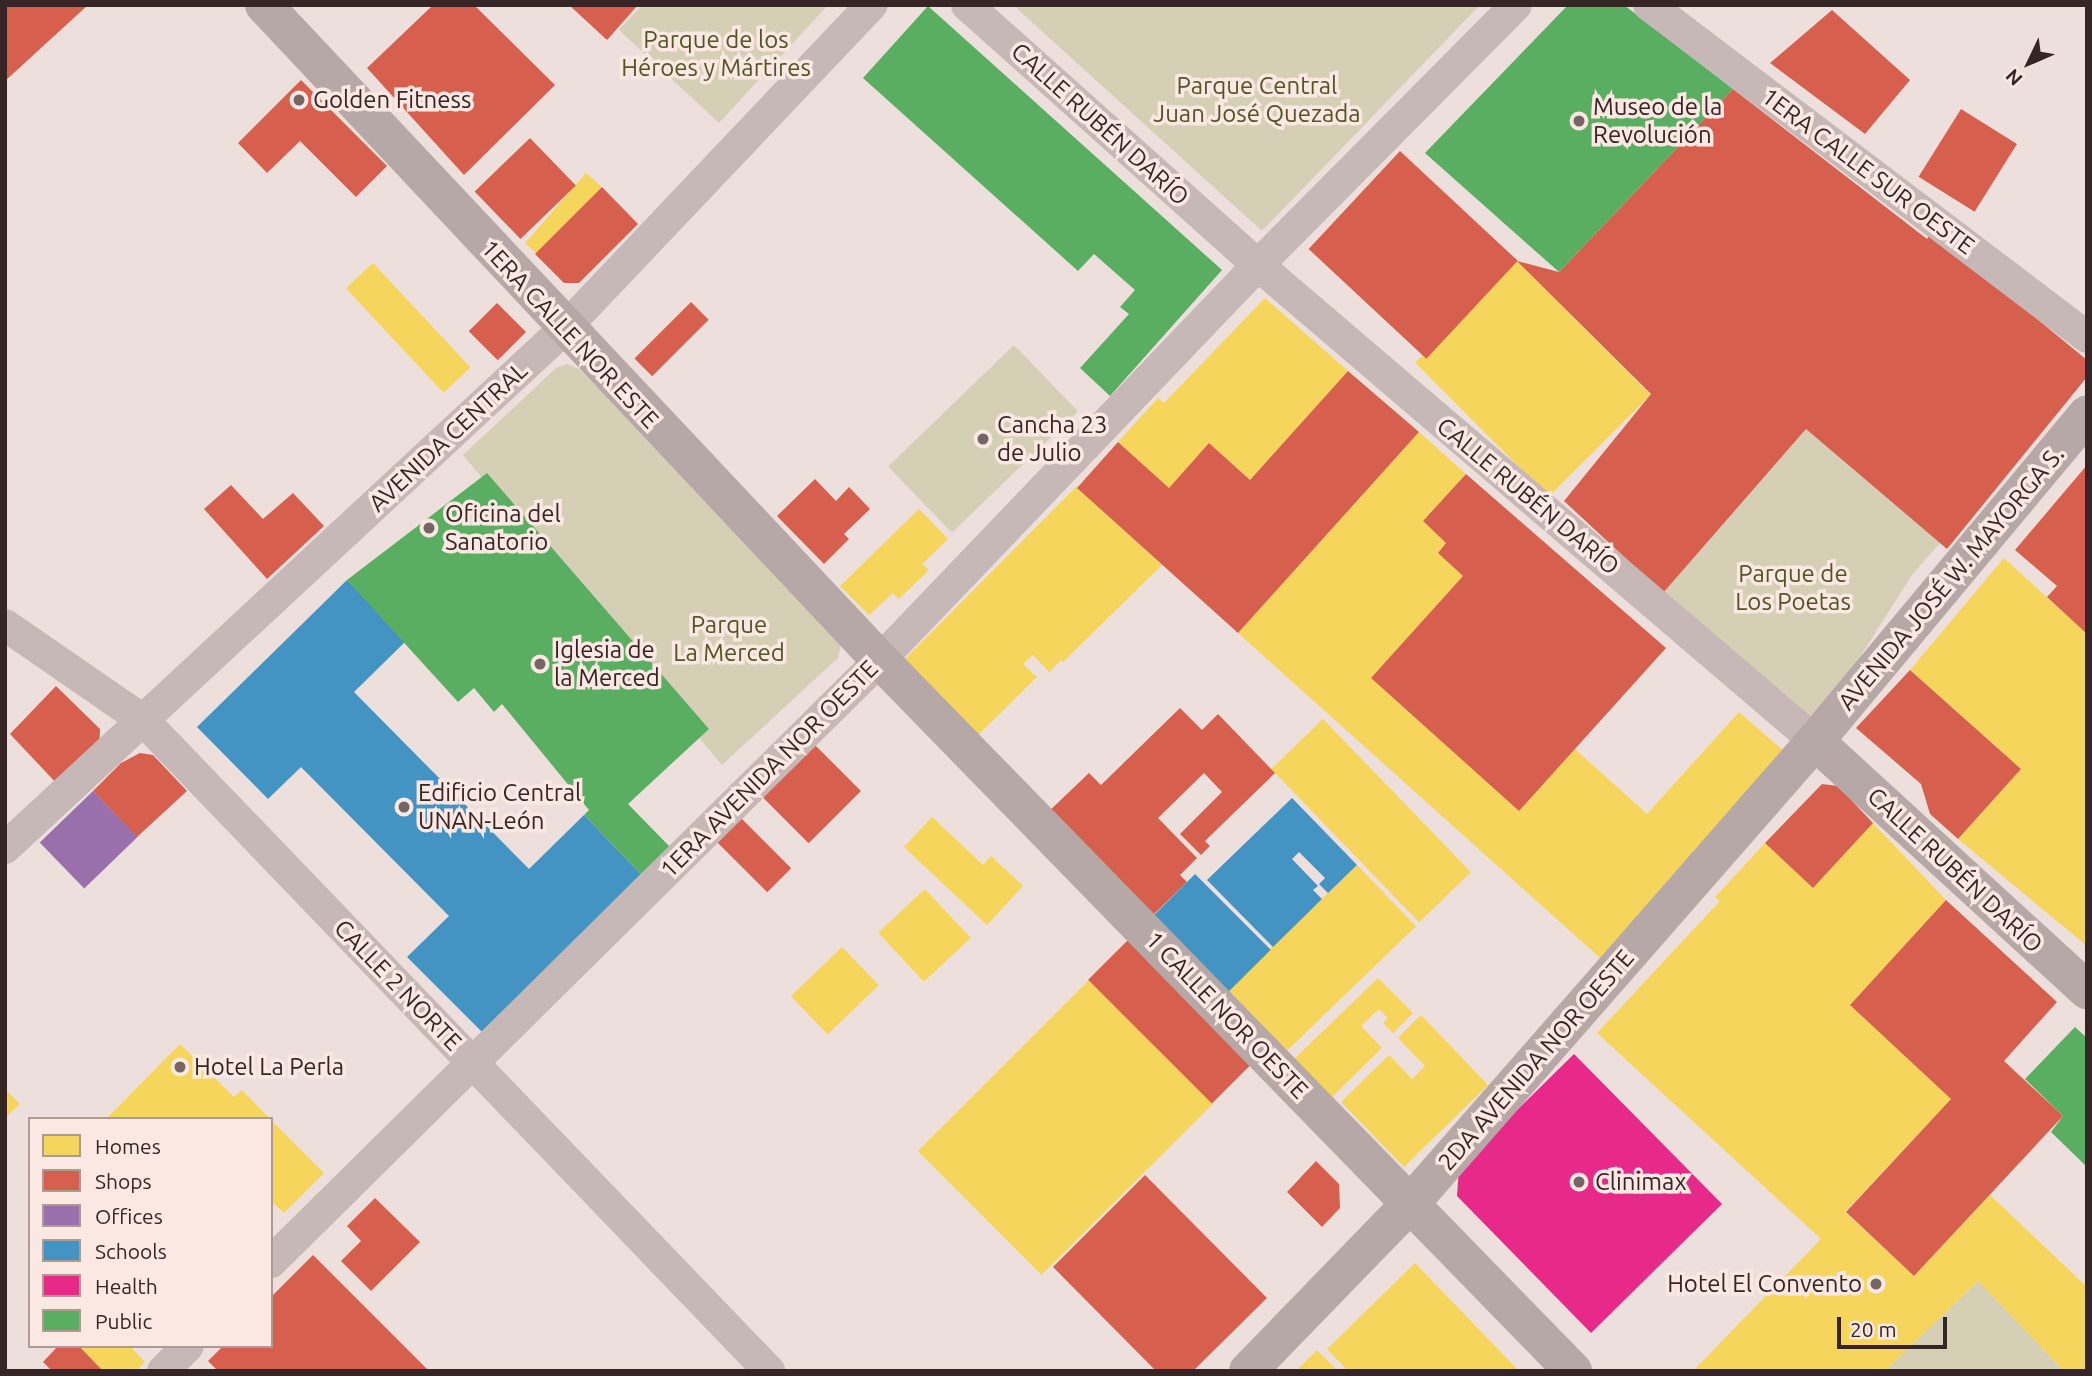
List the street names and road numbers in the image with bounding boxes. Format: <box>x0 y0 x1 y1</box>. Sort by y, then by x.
street label: CALLE RUBÉN DARÍO <box>1005 37 1195 211</box>
street label: 1ERA CALLE SUR OESTE <box>1756 82 1980 260</box>
street label: 1ERA CALLE NOR ESTE <box>475 234 665 434</box>
street label: AVENIDA CENTRAL <box>363 356 533 518</box>
street label: CALLE RUBÉN DARÍO <box>1431 411 1625 581</box>
street label: AVENIDA JOSÉ W. MAYORGA S. <box>1832 440 2070 716</box>
street label: 1ERA AVENIDA NOR OESTE <box>654 654 884 884</box>
street label: CALLE RUBÉN DARÍO <box>1861 781 2049 959</box>
street label: CALLE 2 NORTE <box>328 914 468 1056</box>
street label: 1 CALLE NOR OESTE <box>1140 926 1314 1104</box>
street label: 2DA AVENIDA NOR OESTE <box>1432 944 1640 1176</box>

